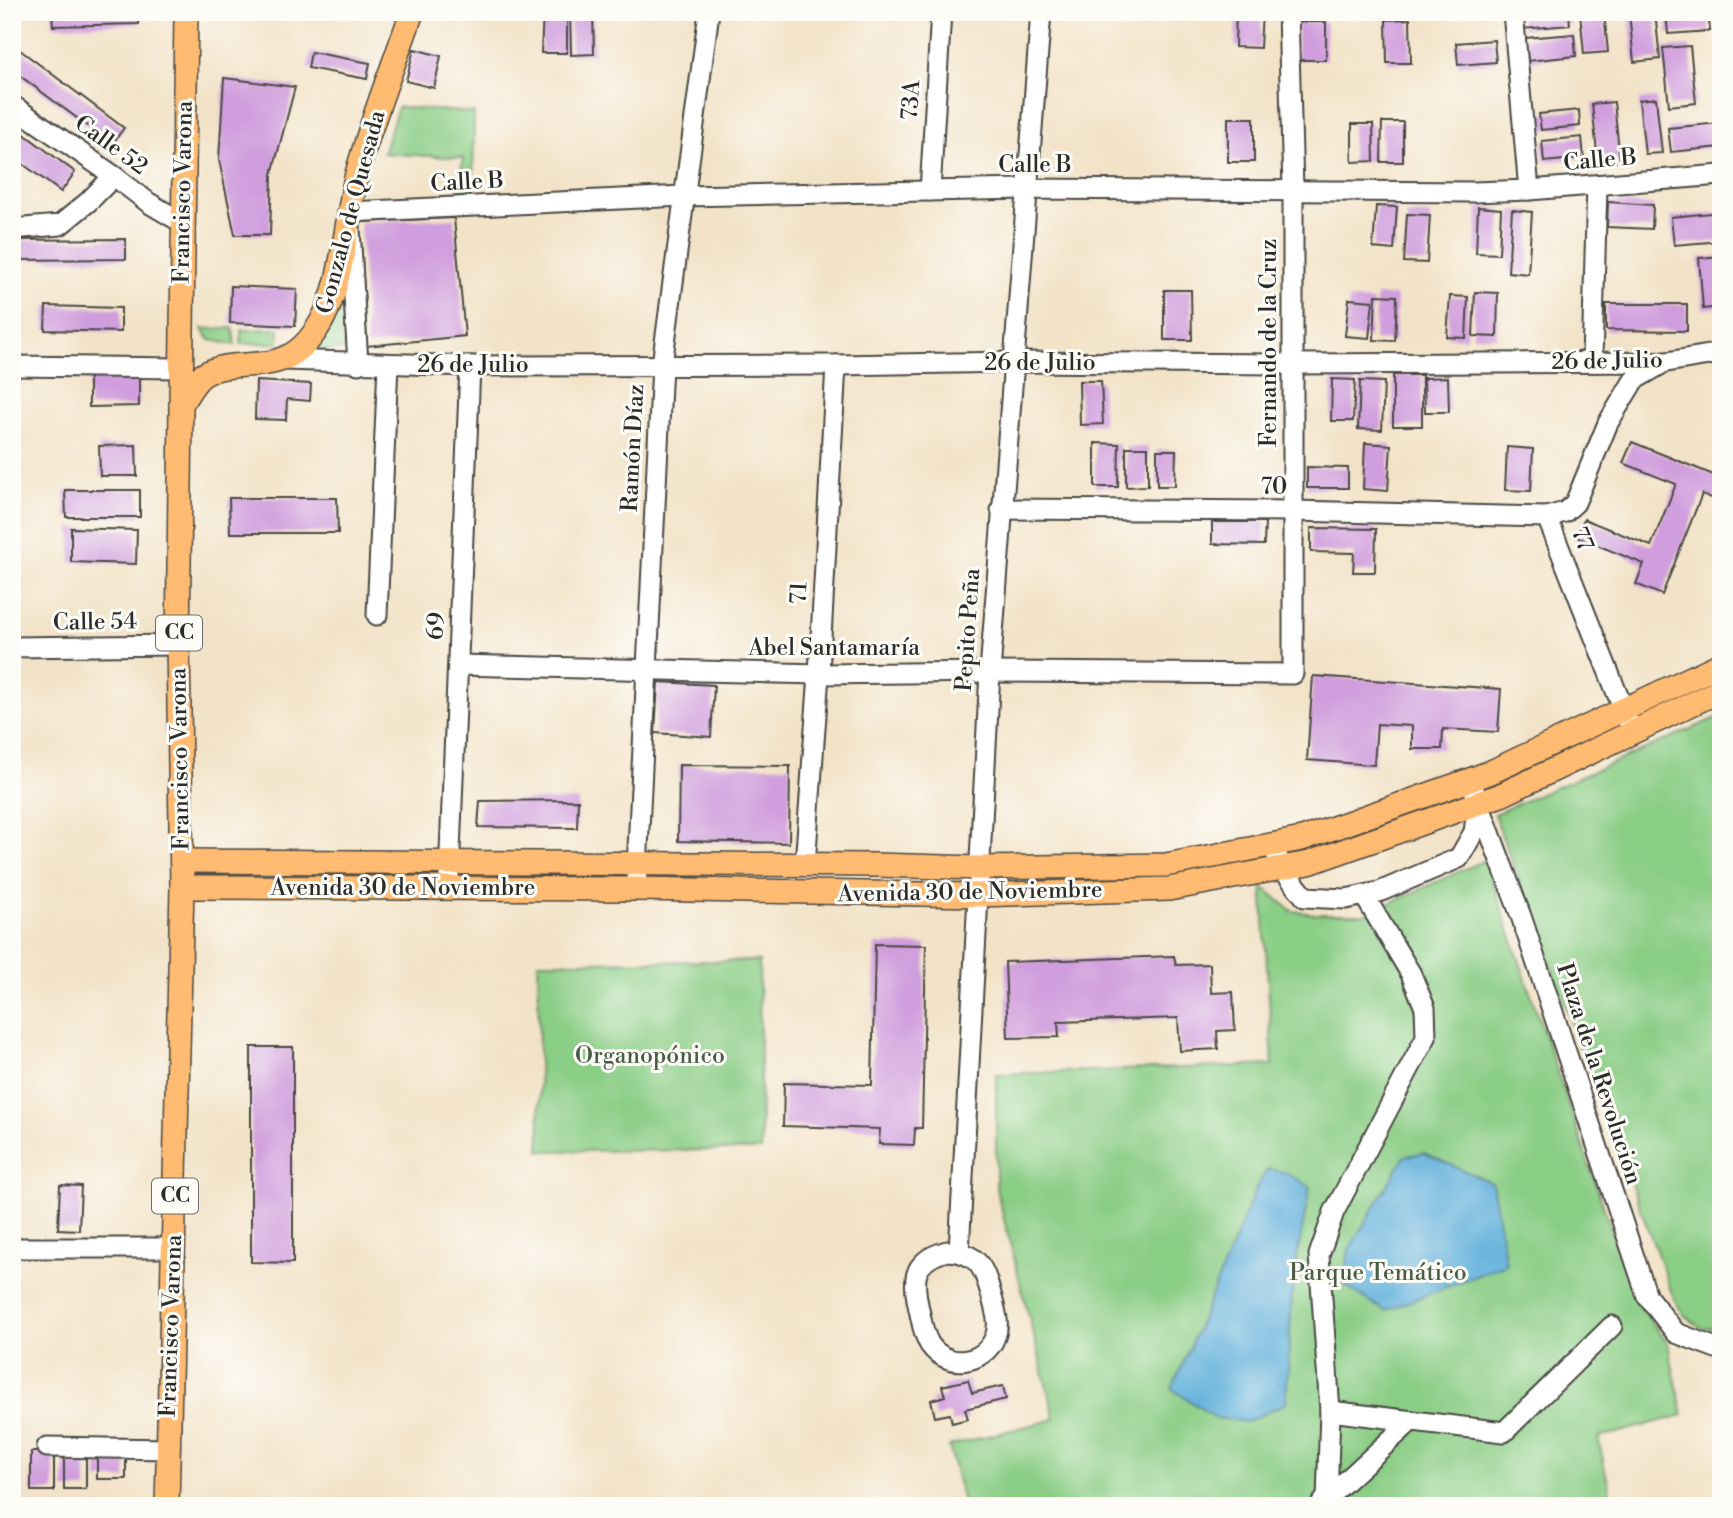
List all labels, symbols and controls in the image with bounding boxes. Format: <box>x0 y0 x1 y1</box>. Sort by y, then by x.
street label: 73A <box>896 78 926 121</box>
street label: Francisco Varona <box>167 100 199 284</box>
street label: Gonzalo de Quesada <box>310 107 392 317</box>
street label: Calle 52 <box>69 109 153 181</box>
street label: Calle B <box>1562 143 1638 177</box>
street label: Calle B <box>998 151 1072 179</box>
street label: Calle B <box>430 166 504 198</box>
street label: Fernando de la Cruz <box>1255 239 1283 447</box>
street label: 26 de Julio <box>1551 346 1663 376</box>
street label: 26 de Julio <box>984 349 1096 377</box>
street label: 26 de Julio <box>417 351 529 379</box>
street label: Ramón Díaz <box>616 383 650 513</box>
street label: 70 <box>1261 473 1287 501</box>
street label: 77 <box>1565 523 1599 555</box>
street label: Pepito Peña <box>950 567 986 692</box>
street label: 71 <box>784 581 814 605</box>
street label: Calle 54 <box>53 607 137 637</box>
street label: 69 <box>422 612 450 640</box>
road number: CC <box>156 616 202 650</box>
street label: Abel Santamaría <box>747 634 920 662</box>
street label: Francisco Varona <box>164 667 196 851</box>
street label: Avenida 30 de Noviembre <box>270 874 535 902</box>
street label: Avenida 30 de Noviembre <box>836 876 1103 908</box>
street label: Plaza de la Revolución <box>1550 960 1648 1188</box>
park label: Organopónico <box>575 1042 725 1070</box>
road number: CC <box>152 1178 198 1214</box>
street label: Francisco Varona <box>154 1234 188 1418</box>
park label: Parque Temático <box>1289 1259 1467 1287</box>

